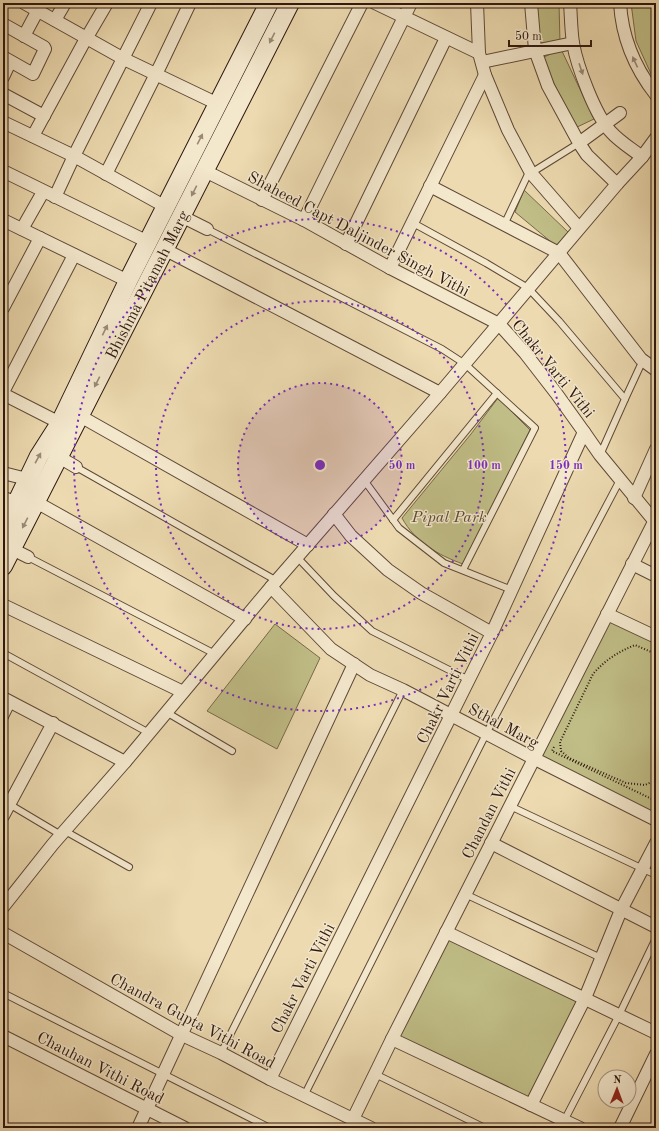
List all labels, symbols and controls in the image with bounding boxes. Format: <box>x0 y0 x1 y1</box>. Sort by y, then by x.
scale bar <box>509 22 591 48</box>
text: 50 m <box>515 30 542 43</box>
one-way arrow <box>269 32 275 44</box>
one-way arrow <box>632 56 638 68</box>
one-way arrow <box>578 63 584 75</box>
one-way arrow <box>197 133 203 145</box>
street label: Shaheed Capt Daljinder Singh Vithi <box>245 169 472 300</box>
one-way arrow <box>191 185 197 197</box>
street label: Bhishma Pitamah Marg <box>104 208 193 362</box>
street label: Chakr Varti Vithi <box>508 317 597 421</box>
one-way arrow <box>102 325 108 336</box>
one-way arrow <box>94 376 100 388</box>
one-way arrow <box>35 452 42 464</box>
centre of rings <box>313 458 327 472</box>
text: 50 m <box>389 459 416 472</box>
text: 150 m <box>549 459 583 472</box>
text: 100 m <box>467 460 501 472</box>
park label: Pipal Park <box>410 510 487 526</box>
one-way arrow <box>22 517 28 528</box>
street label: Chakr Varti Vithi <box>415 631 483 747</box>
street label: Sthal Marg <box>465 702 541 752</box>
street label: Chandan Vithi <box>460 766 520 862</box>
street label: Chakr Varti Vithi <box>269 921 338 1037</box>
street label: Chandra Gupta Vithi Road <box>107 971 277 1072</box>
street label: Chauhan Vithi Road <box>34 1030 166 1108</box>
north arrow <box>597 1069 637 1109</box>
text: N <box>613 1075 622 1086</box>

